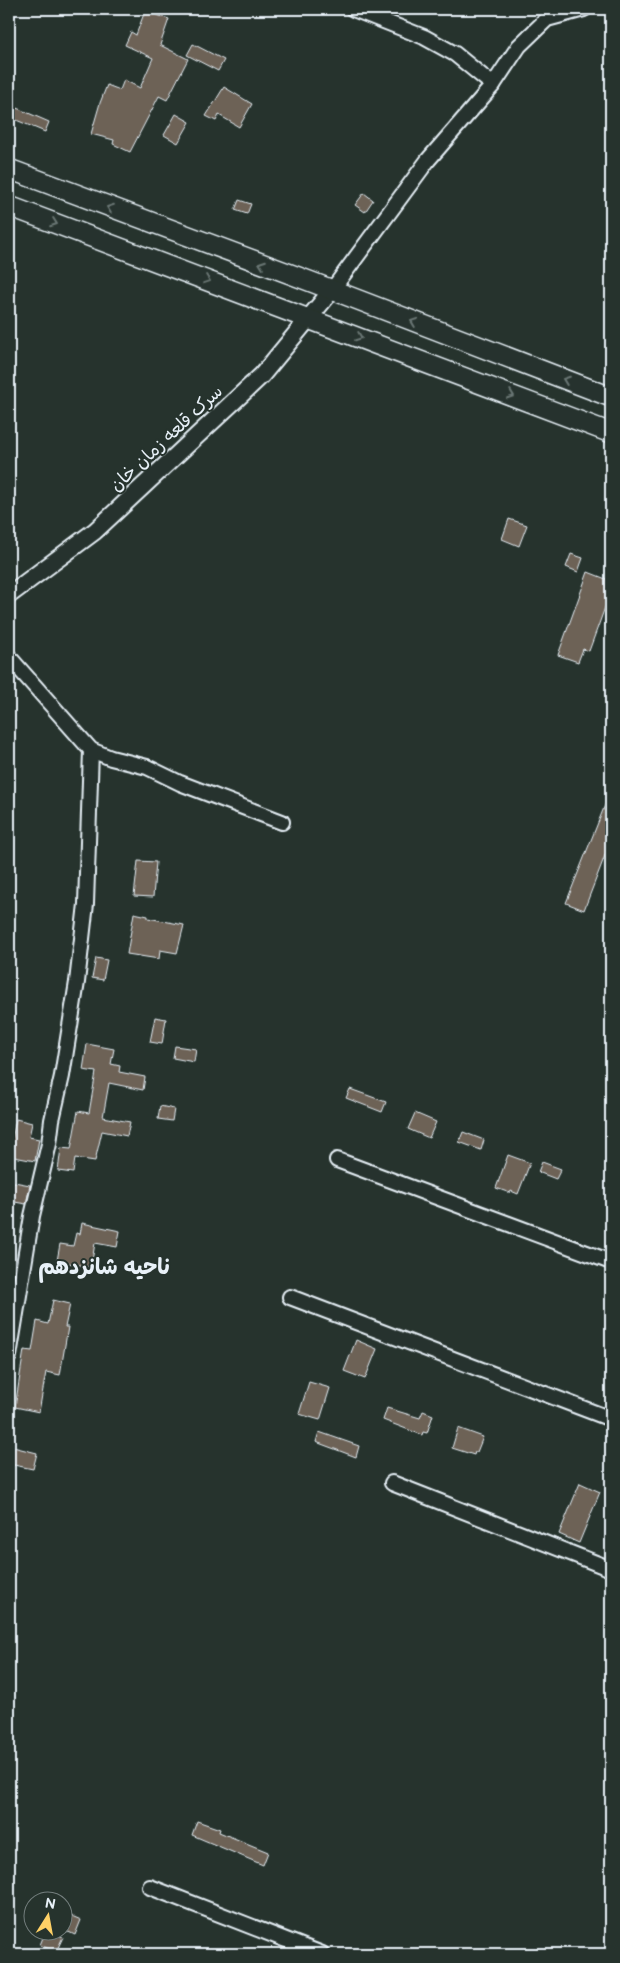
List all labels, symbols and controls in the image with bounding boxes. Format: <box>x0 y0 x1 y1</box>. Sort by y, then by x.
one-way arrow <box>106 204 115 214</box>
one-way arrow <box>50 218 58 228</box>
one-way arrow <box>258 260 267 270</box>
one-way arrow <box>202 274 210 284</box>
one-way arrow <box>410 317 419 328</box>
one-way arrow <box>354 331 363 341</box>
one-way arrow <box>562 376 571 386</box>
street label: سرک قلعه زمان خان <box>106 381 227 496</box>
one-way arrow <box>506 389 515 399</box>
district label: ناحیه شانزدهم <box>38 1254 170 1283</box>
north arrow <box>22 1890 72 1940</box>
text: N <box>44 1894 57 1913</box>

